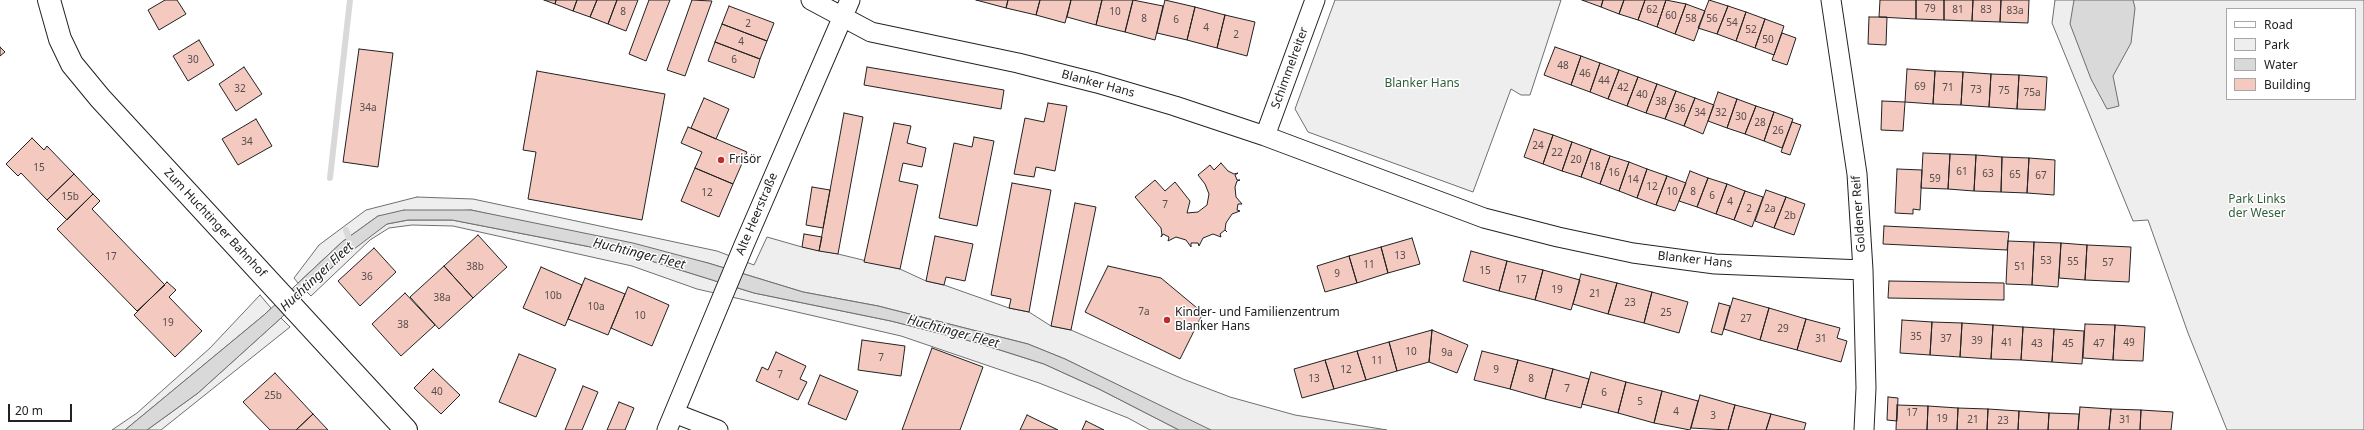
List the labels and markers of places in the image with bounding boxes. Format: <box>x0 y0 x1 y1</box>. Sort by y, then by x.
place label: Frisör <box>729 153 761 167</box>
marker: Frisör <box>716 155 726 165</box>
place label: Kinder- und Familienzentrum Blanker Hans <box>1175 306 1340 334</box>
marker: Kinder- und Familienzentrum Blanker Hans <box>1162 315 1172 325</box>

